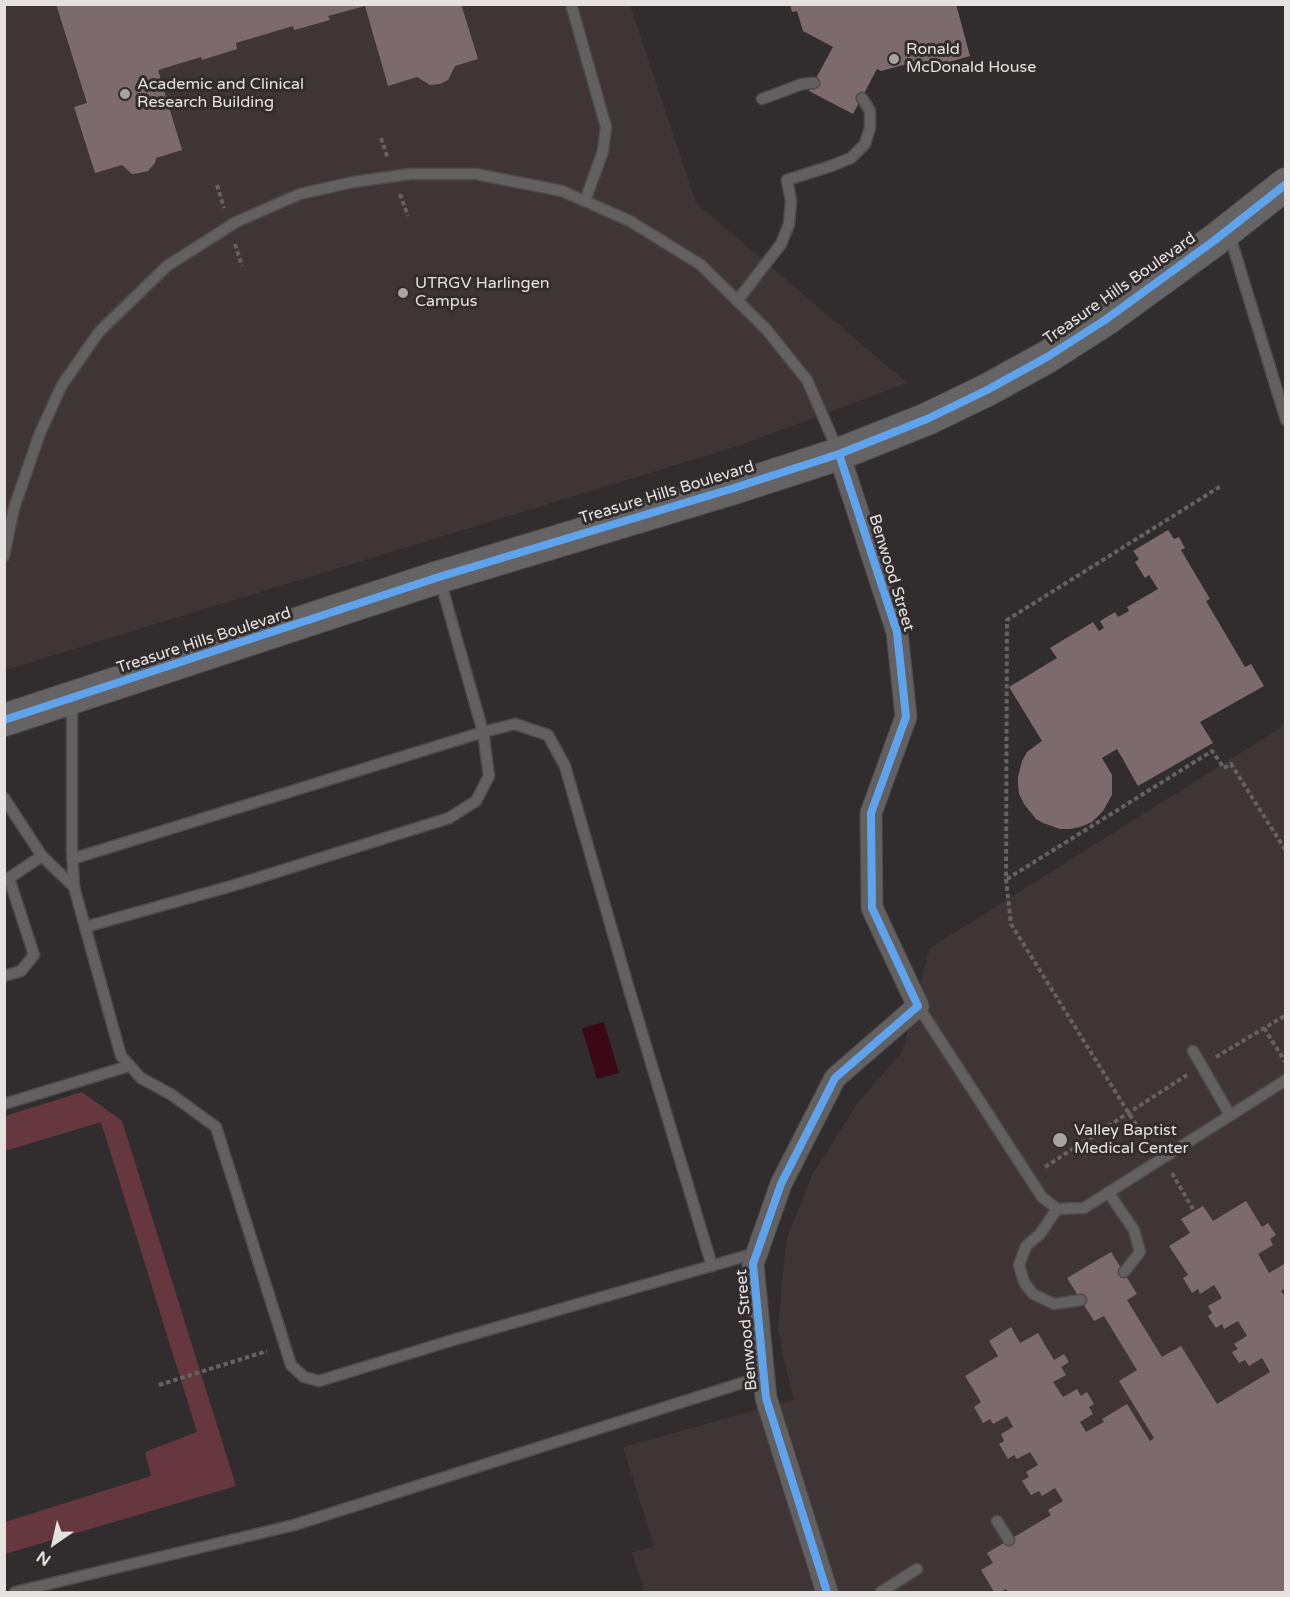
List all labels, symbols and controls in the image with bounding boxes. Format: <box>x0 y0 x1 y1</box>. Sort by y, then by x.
place label: Ronald McDonald House <box>906 40 1036 78</box>
marker: Ronald McDonald House <box>887 52 901 66</box>
place label: Academic and Clinical Research Building <box>137 75 304 113</box>
marker: Academic and Clinical Research Building <box>118 87 132 101</box>
street label: Treasure Hills Boulevard <box>1040 229 1200 349</box>
place label: UTRGV Harlingen Campus <box>415 274 549 312</box>
marker: UTRGV Harlingen Campus <box>396 286 410 300</box>
street label: Treasure Hills Boulevard <box>577 457 757 529</box>
street label: Benwood Street <box>864 512 918 634</box>
street label: Treasure Hills Boulevard <box>115 604 293 678</box>
place label: Valley Baptist Medical Center <box>1074 1121 1189 1159</box>
marker: Valley Baptist Medical Center <box>1051 1131 1069 1149</box>
street label: Benwood Street <box>732 1269 762 1391</box>
north arrow <box>24 1513 84 1573</box>
text: N <box>33 1546 55 1570</box>

